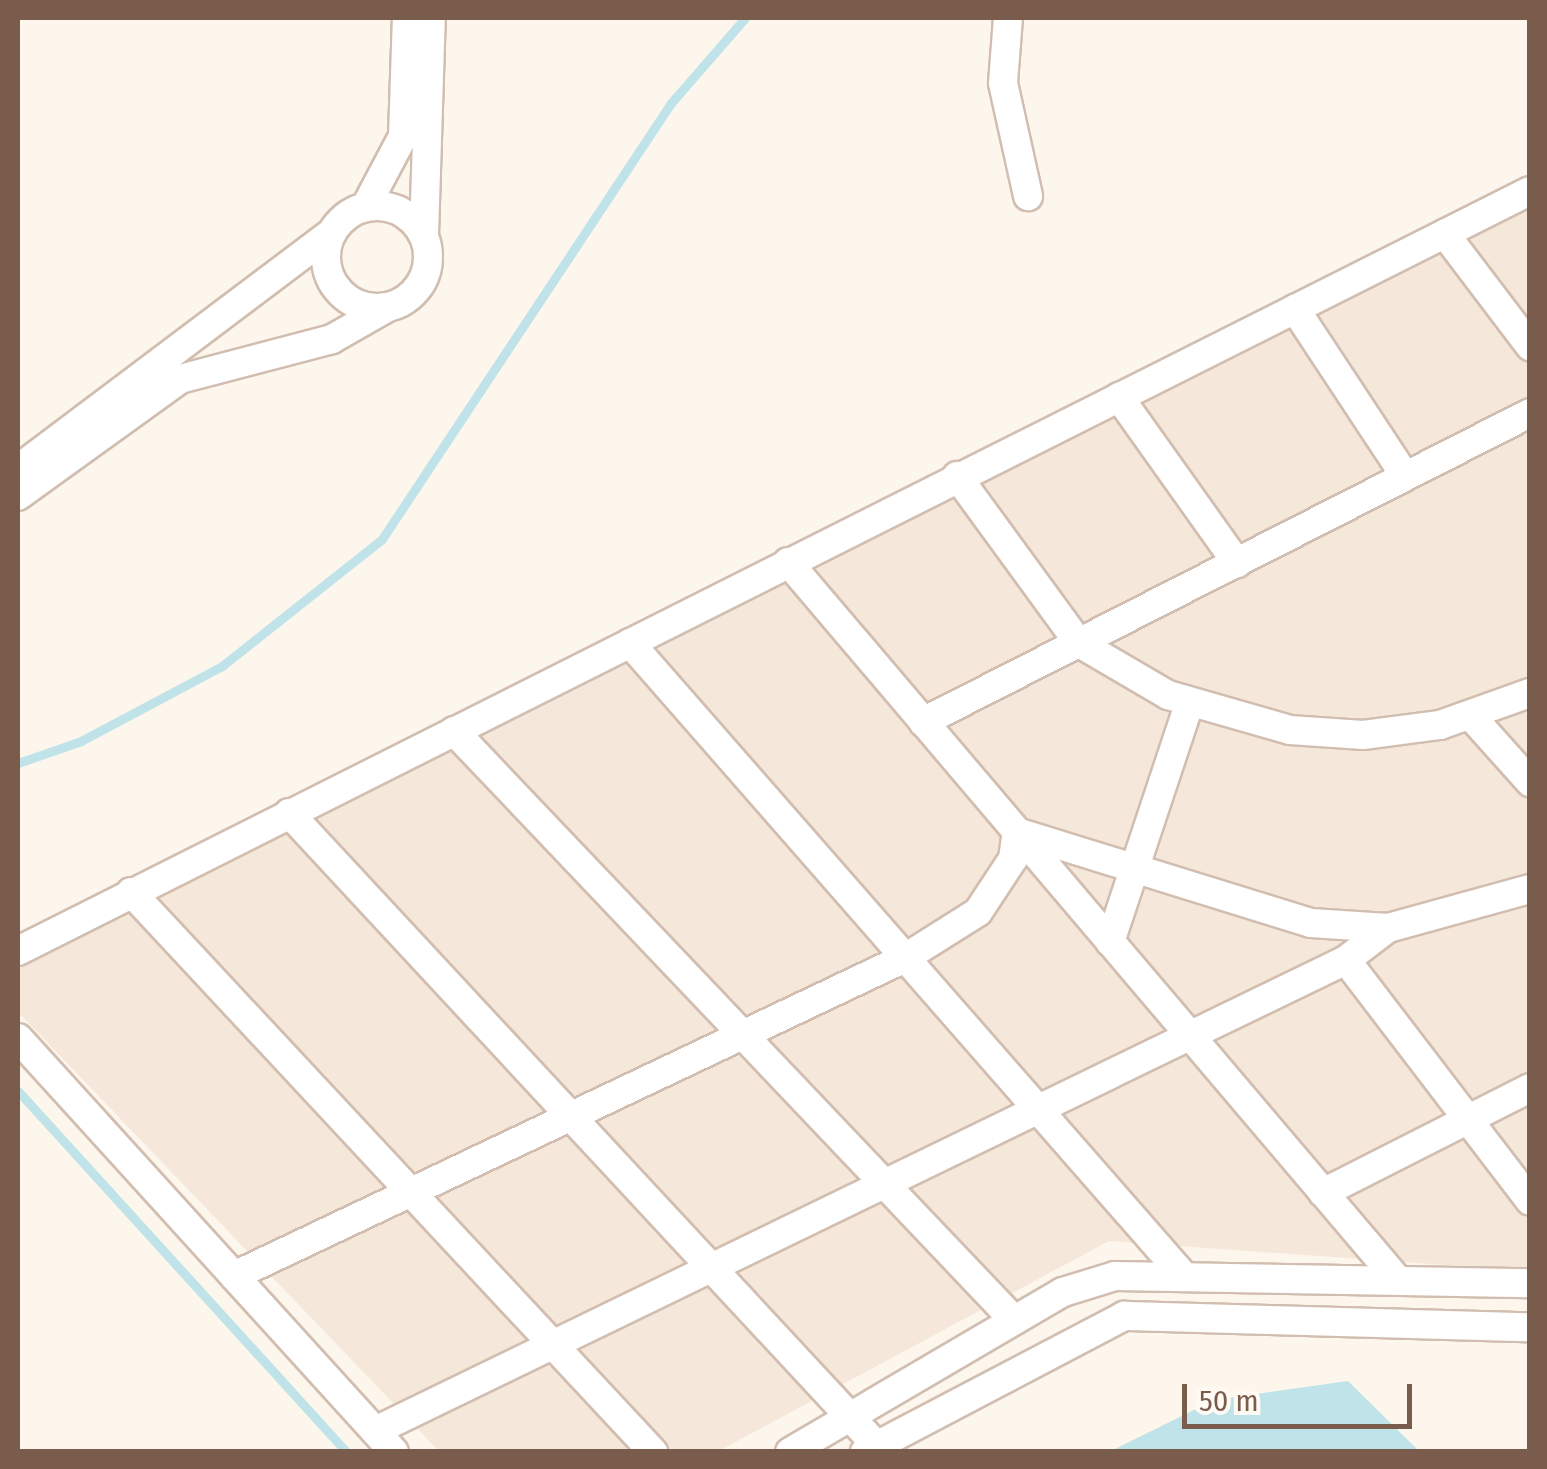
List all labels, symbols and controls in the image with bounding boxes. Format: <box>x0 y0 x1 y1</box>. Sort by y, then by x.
scale bar <box>1187 1364 1417 1426</box>
text: 50 m <box>1199 1383 1259 1419</box>

